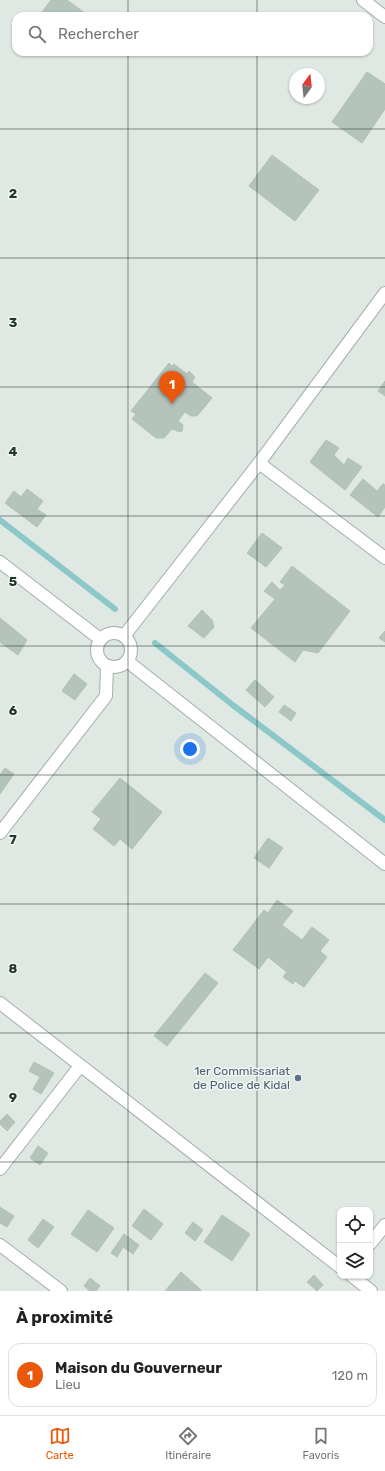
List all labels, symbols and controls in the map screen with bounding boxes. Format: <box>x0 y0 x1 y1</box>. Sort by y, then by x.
search box <box>12 12 373 56</box>
icon: search <box>26 23 48 45</box>
text: Rechercher <box>58 25 139 43</box>
north arrow <box>289 68 325 104</box>
text: 2 <box>9 186 17 201</box>
text: 3 <box>9 315 18 330</box>
pin: 1 <box>159 371 185 404</box>
text: 4 <box>9 444 18 459</box>
text: 5 <box>9 574 17 589</box>
text: 6 <box>9 703 18 718</box>
your location <box>180 739 200 759</box>
text: 7 <box>9 832 17 847</box>
text: 8 <box>9 961 18 976</box>
place label: 1er Commissariat de Police de Kidal <box>193 1064 290 1092</box>
marker: 1er Commissariat de Police de Kidal <box>293 1073 303 1083</box>
text: 9 <box>9 1090 17 1105</box>
map controls <box>337 1207 373 1279</box>
button: locate <box>337 1207 373 1243</box>
button: layers <box>337 1243 373 1279</box>
text: À proximité <box>16 1307 113 1327</box>
text: Maison du Gouverneur <box>55 1359 222 1377</box>
text: 1 <box>27 1368 33 1383</box>
text: 120 m <box>332 1368 368 1383</box>
text: Lieu <box>55 1377 81 1392</box>
tab: Carte <box>46 1425 74 1462</box>
tab: Itinéraire <box>165 1425 211 1462</box>
tab: Favoris <box>303 1425 339 1462</box>

